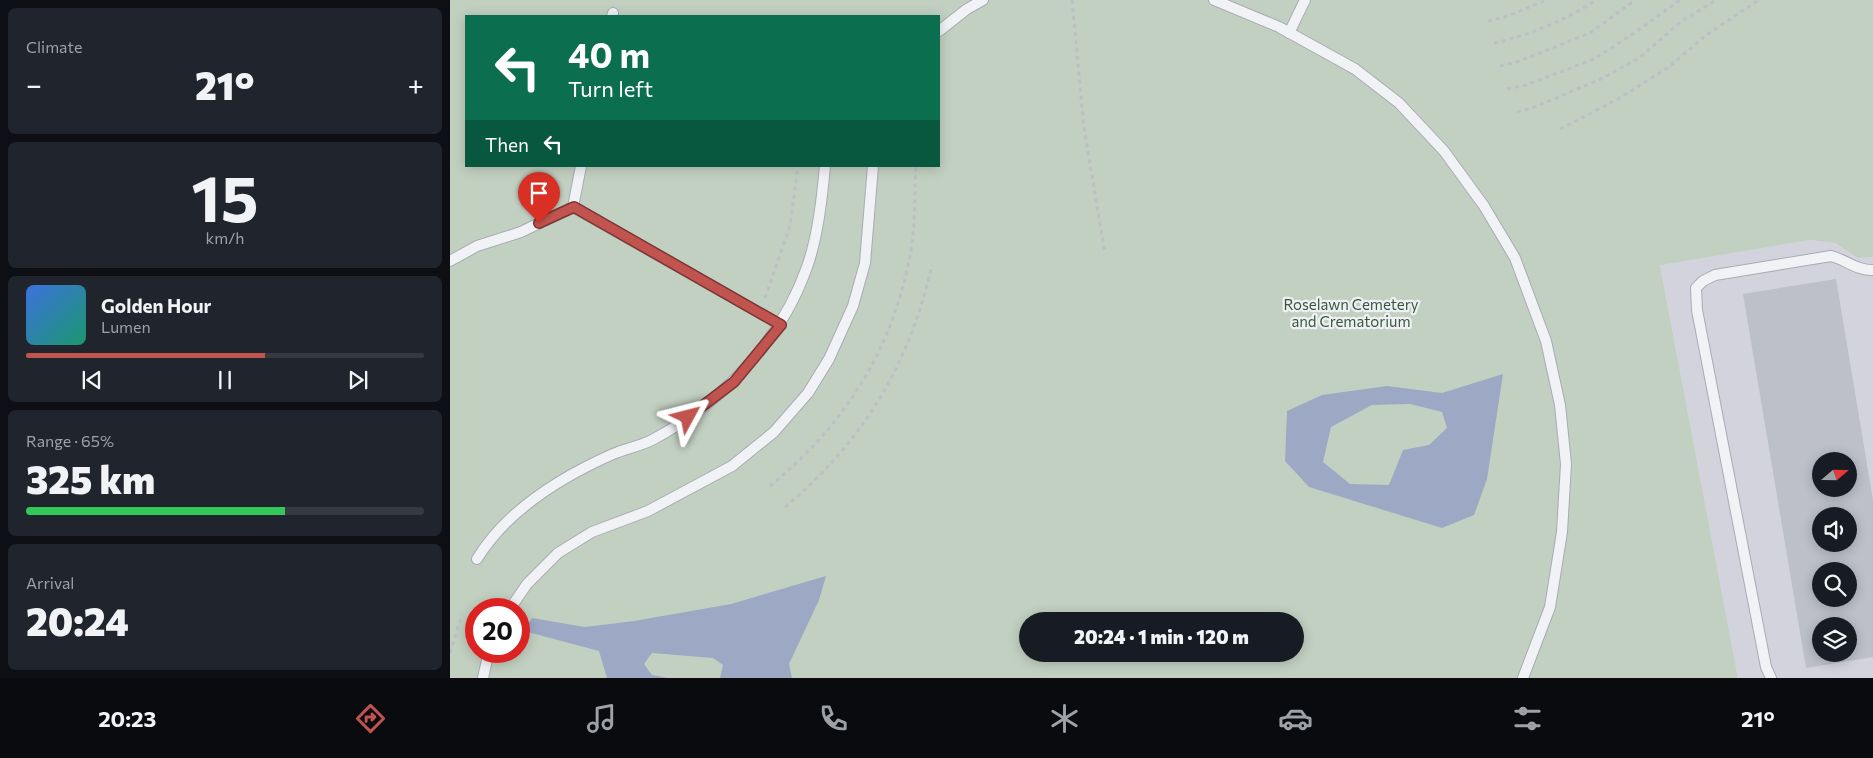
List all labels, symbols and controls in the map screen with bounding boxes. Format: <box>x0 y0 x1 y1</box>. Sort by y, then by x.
text: 40 m <box>568 32 650 75</box>
icon: left <box>485 35 550 100</box>
text: Climate <box>26 37 82 56</box>
text: 21° <box>195 61 255 108</box>
text: − <box>26 67 42 101</box>
text: + <box>408 67 424 101</box>
text: Turn left <box>568 75 653 102</box>
icon: left <box>539 130 567 158</box>
text: Then <box>485 133 529 156</box>
text: 15 <box>191 156 259 235</box>
pin <box>518 172 560 223</box>
icon: arrive <box>525 179 553 207</box>
text: km/h <box>206 228 244 247</box>
text: Golden Hour <box>101 294 211 317</box>
park label: Roselawn Cemetery and Crematorium <box>1284 295 1419 330</box>
text: Lumen <box>101 317 151 336</box>
icon: previous <box>78 366 106 394</box>
icon: pause <box>211 366 239 394</box>
icon: next <box>344 366 372 394</box>
position arrow <box>661 390 713 442</box>
text: Range · 65% <box>26 431 114 450</box>
north arrow <box>1812 452 1858 498</box>
map controls <box>1812 452 1857 662</box>
text: 325 km <box>26 455 155 502</box>
button: sound <box>1812 507 1857 552</box>
button: search <box>1812 562 1857 607</box>
text: Arrival <box>26 573 74 592</box>
text: 20:24 <box>26 597 129 644</box>
speed limit sign: 20 <box>465 598 530 663</box>
button: layers <box>1812 617 1857 662</box>
text: 20:24 · 1 min · 120 m <box>1074 625 1249 648</box>
icon: directions <box>353 701 388 736</box>
icon: music <box>584 701 619 736</box>
icon: phone <box>816 701 851 736</box>
icon: climate <box>1047 701 1082 736</box>
icon: car <box>1278 701 1313 736</box>
icon: filters <box>1510 701 1545 736</box>
text: 20:23 <box>98 705 156 732</box>
text: 21° <box>1741 705 1775 732</box>

